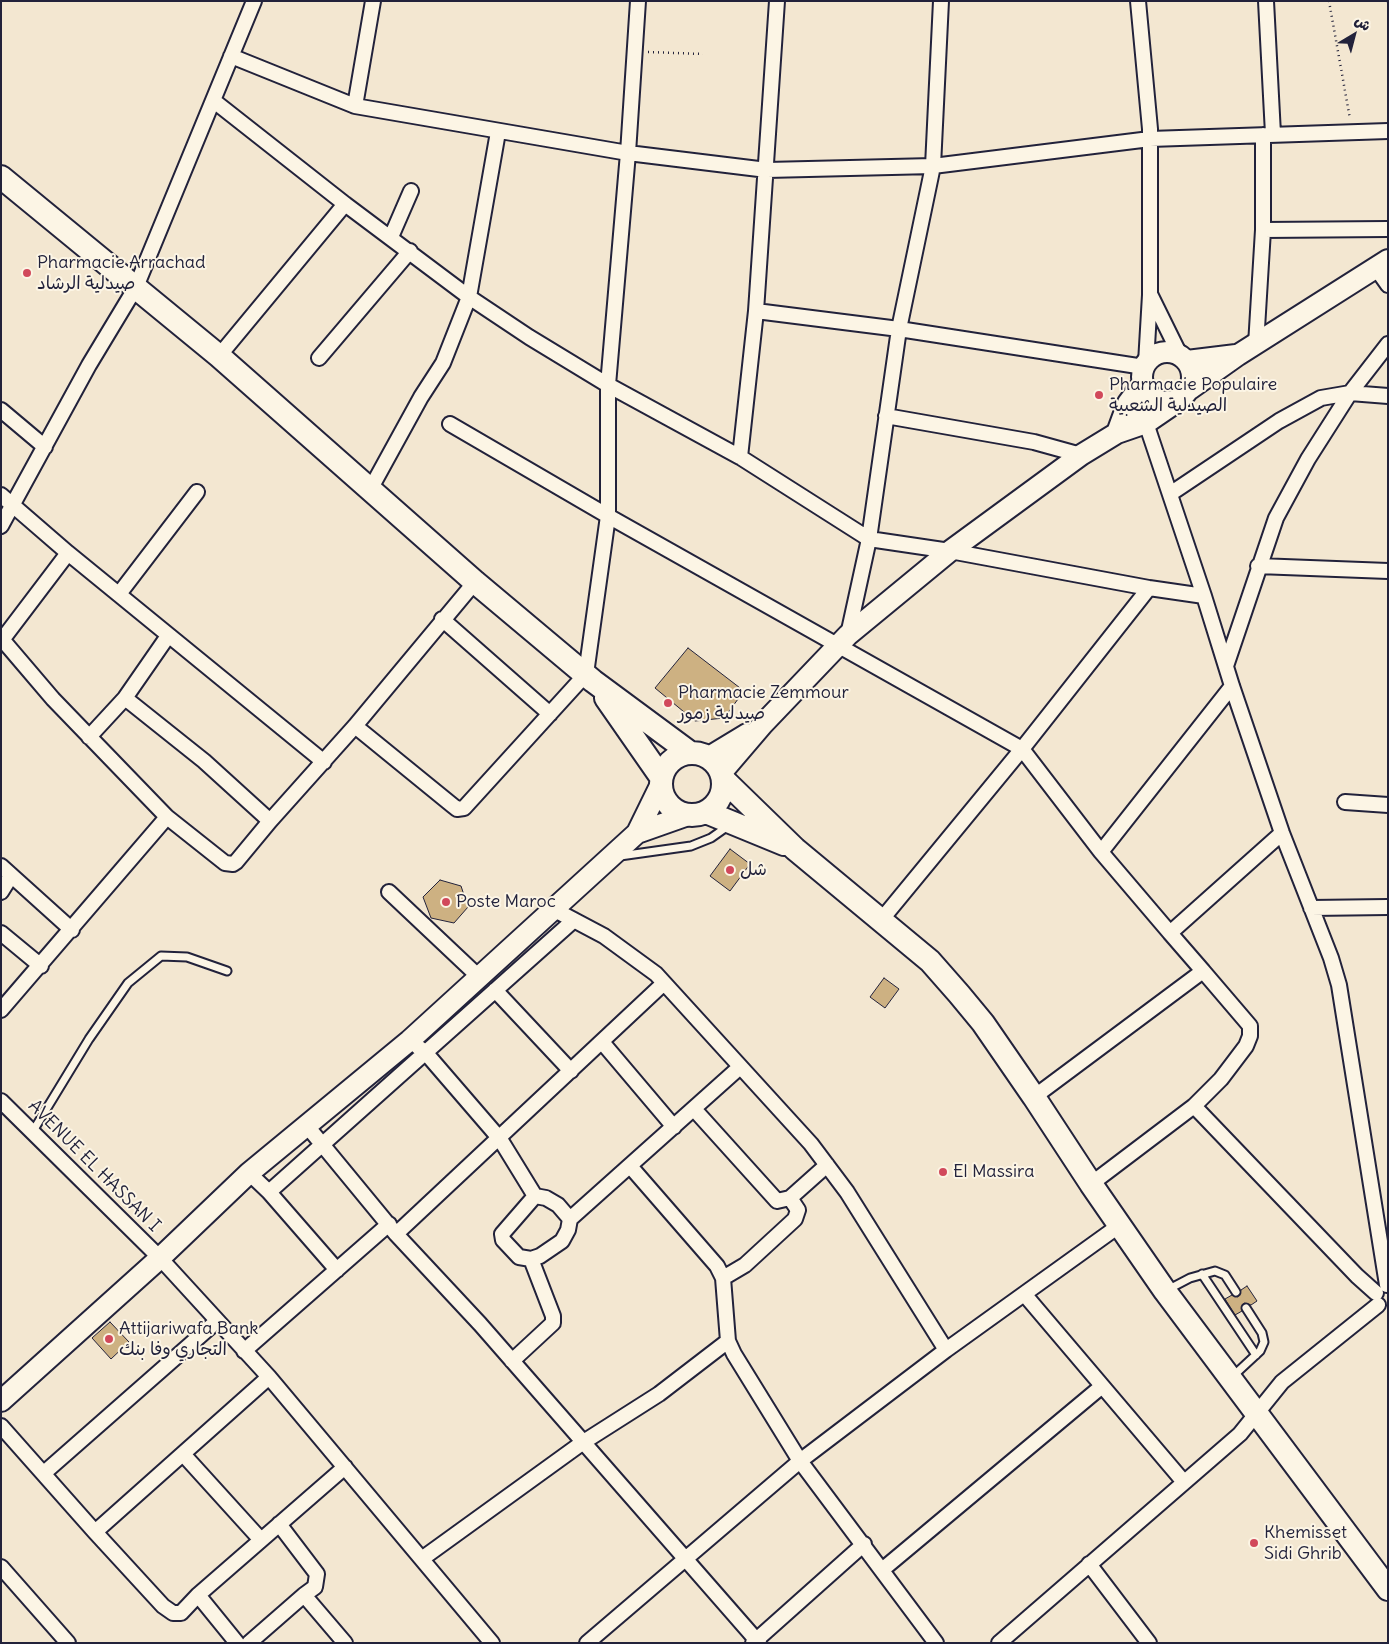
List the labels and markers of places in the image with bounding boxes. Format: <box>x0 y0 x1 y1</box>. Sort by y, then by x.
place label: Pharmacie Arrachad صيدلية الرشاد <box>37 252 206 294</box>
marker: Pharmacie Arrachad صيدلية الرشاد <box>21 267 33 279</box>
place label: Pharmacie Populaire الصيدلية الشعبية <box>1109 374 1277 416</box>
marker: Pharmacie Populaire الصيدلية الشعبية <box>1093 389 1105 401</box>
place label: Pharmacie Zemmour صيدلية زمور <box>678 682 849 724</box>
marker: Pharmacie Zemmour صيدلية زمور <box>662 697 674 709</box>
place label: شل <box>740 859 767 881</box>
marker: شل <box>724 864 736 876</box>
place label: Poste Maroc <box>456 891 556 913</box>
marker: Poste Maroc <box>440 896 452 908</box>
place label: El Massira <box>953 1161 1034 1183</box>
marker: El Massira <box>937 1166 949 1178</box>
place label: Attijariwafa Bank التجاري وفا بنك <box>119 1318 259 1360</box>
marker: Attijariwafa Bank التجاري وفا بنك <box>103 1333 115 1345</box>
place label: Khemisset Sidi Ghrib <box>1264 1522 1347 1565</box>
marker: Khemisset Sidi Ghrib <box>1248 1537 1260 1549</box>

